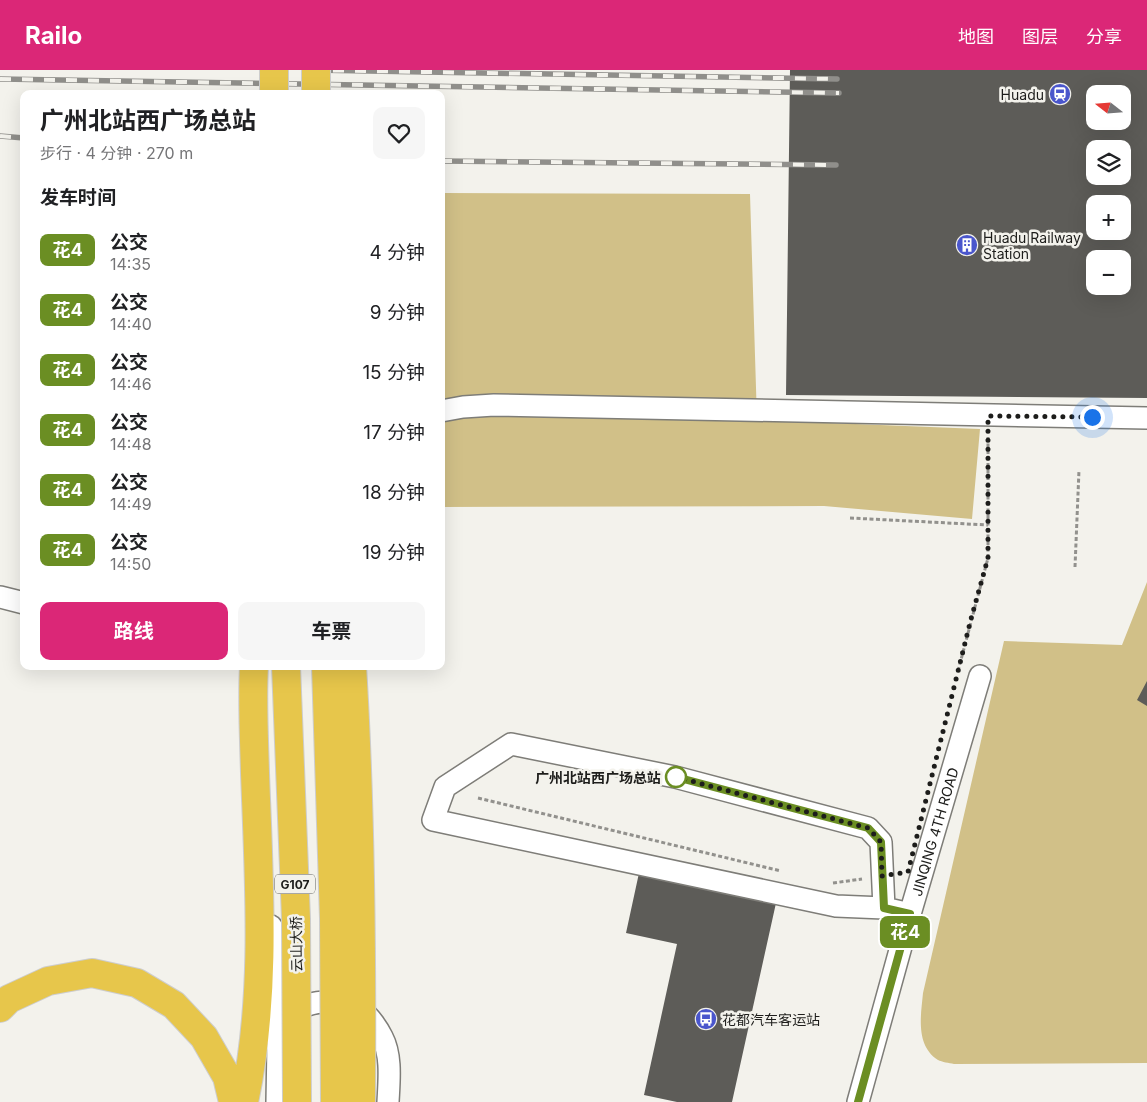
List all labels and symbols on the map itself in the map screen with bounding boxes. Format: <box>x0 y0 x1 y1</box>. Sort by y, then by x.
station icon: Huadu <box>1048 82 1072 106</box>
north arrow <box>1086 85 1131 130</box>
place label: Huadu <box>1001 86 1044 103</box>
place label: Huadu Railway Station <box>983 229 1081 262</box>
building icon: Huadu Railway Station <box>955 233 979 257</box>
your location <box>1080 405 1105 430</box>
street label: JINQING 4TH ROAD <box>907 765 961 898</box>
marker: 广州北站西广场总站 <box>665 766 687 788</box>
place label: 广州北站西广场总站 <box>535 769 661 786</box>
road number: G107 <box>275 874 315 894</box>
street label: 云山大桥 <box>287 916 305 972</box>
line badge: 花4 <box>882 916 928 948</box>
bus stop icon: 花都汽车客运站 <box>694 1007 718 1031</box>
place label: 花都汽车客运站 <box>722 1011 820 1028</box>

